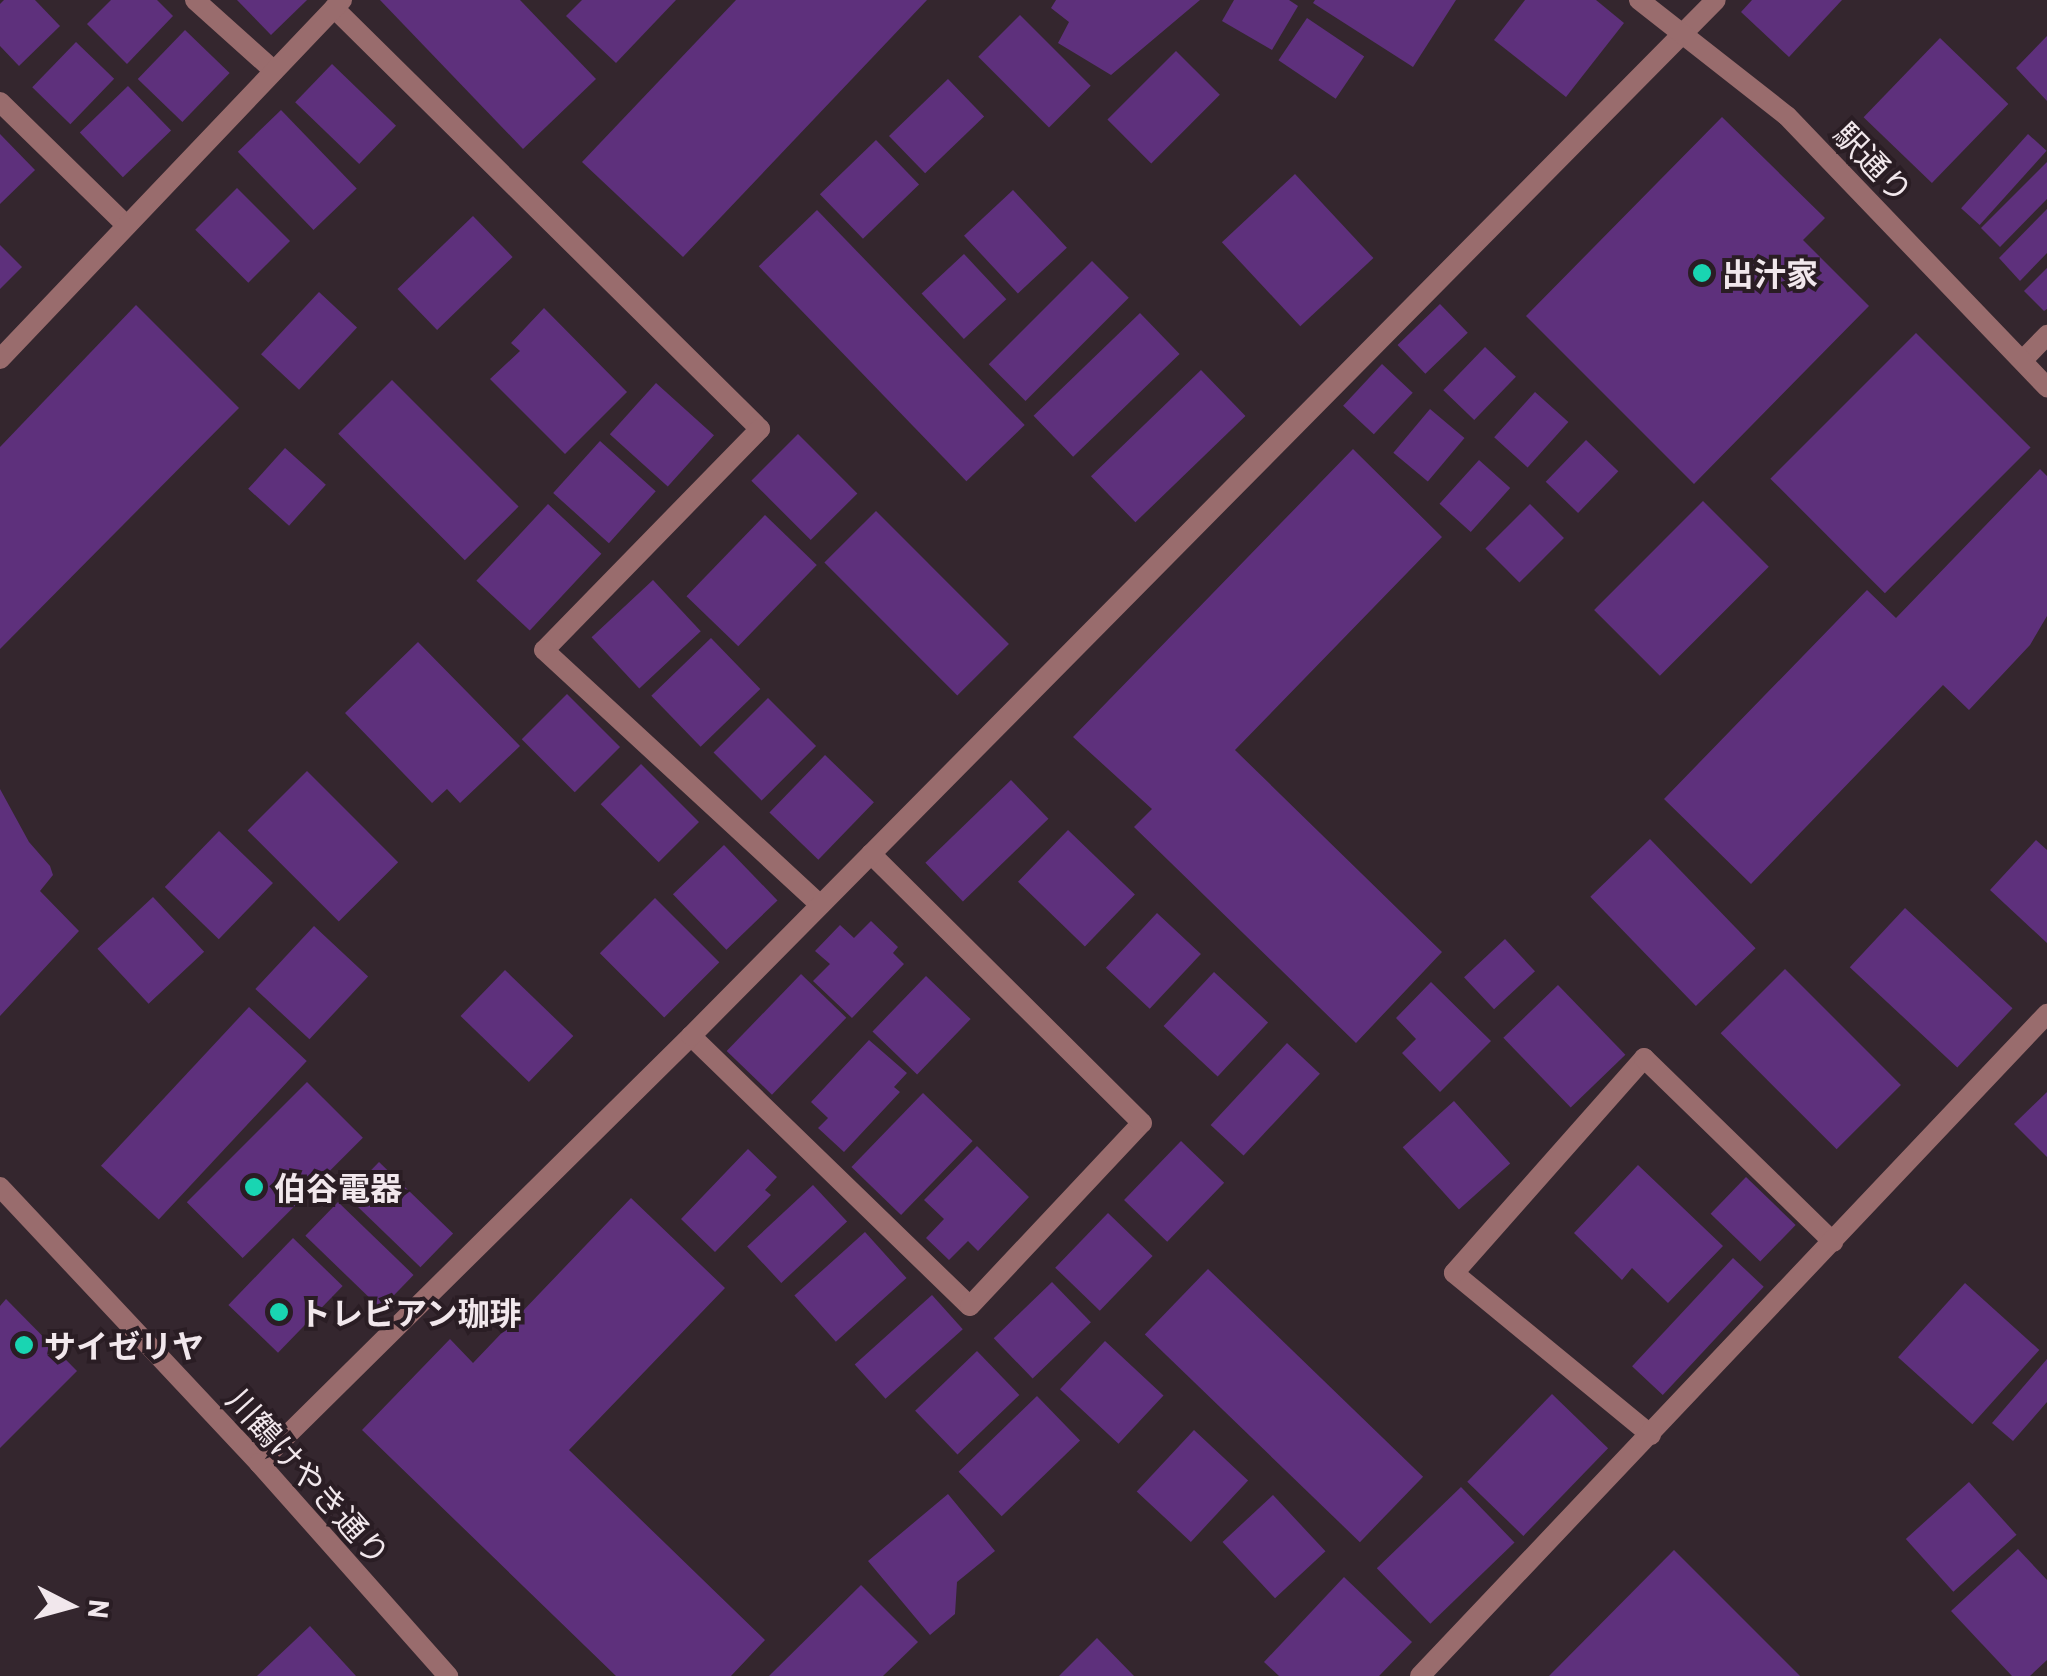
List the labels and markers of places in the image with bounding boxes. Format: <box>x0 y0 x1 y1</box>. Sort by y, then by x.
place label: 出汁家 <box>1722 254 1818 292</box>
marker: 出汁家 <box>1691 262 1713 284</box>
place label: 伯谷電器 <box>274 1168 402 1206</box>
marker: 伯谷電器 <box>243 1176 265 1198</box>
place label: トレビアン珈琲 <box>299 1293 523 1331</box>
marker: トレビアン珈琲 <box>268 1301 290 1323</box>
place label: サイゼリヤ <box>44 1326 204 1364</box>
marker: サイゼリヤ <box>13 1334 35 1356</box>

